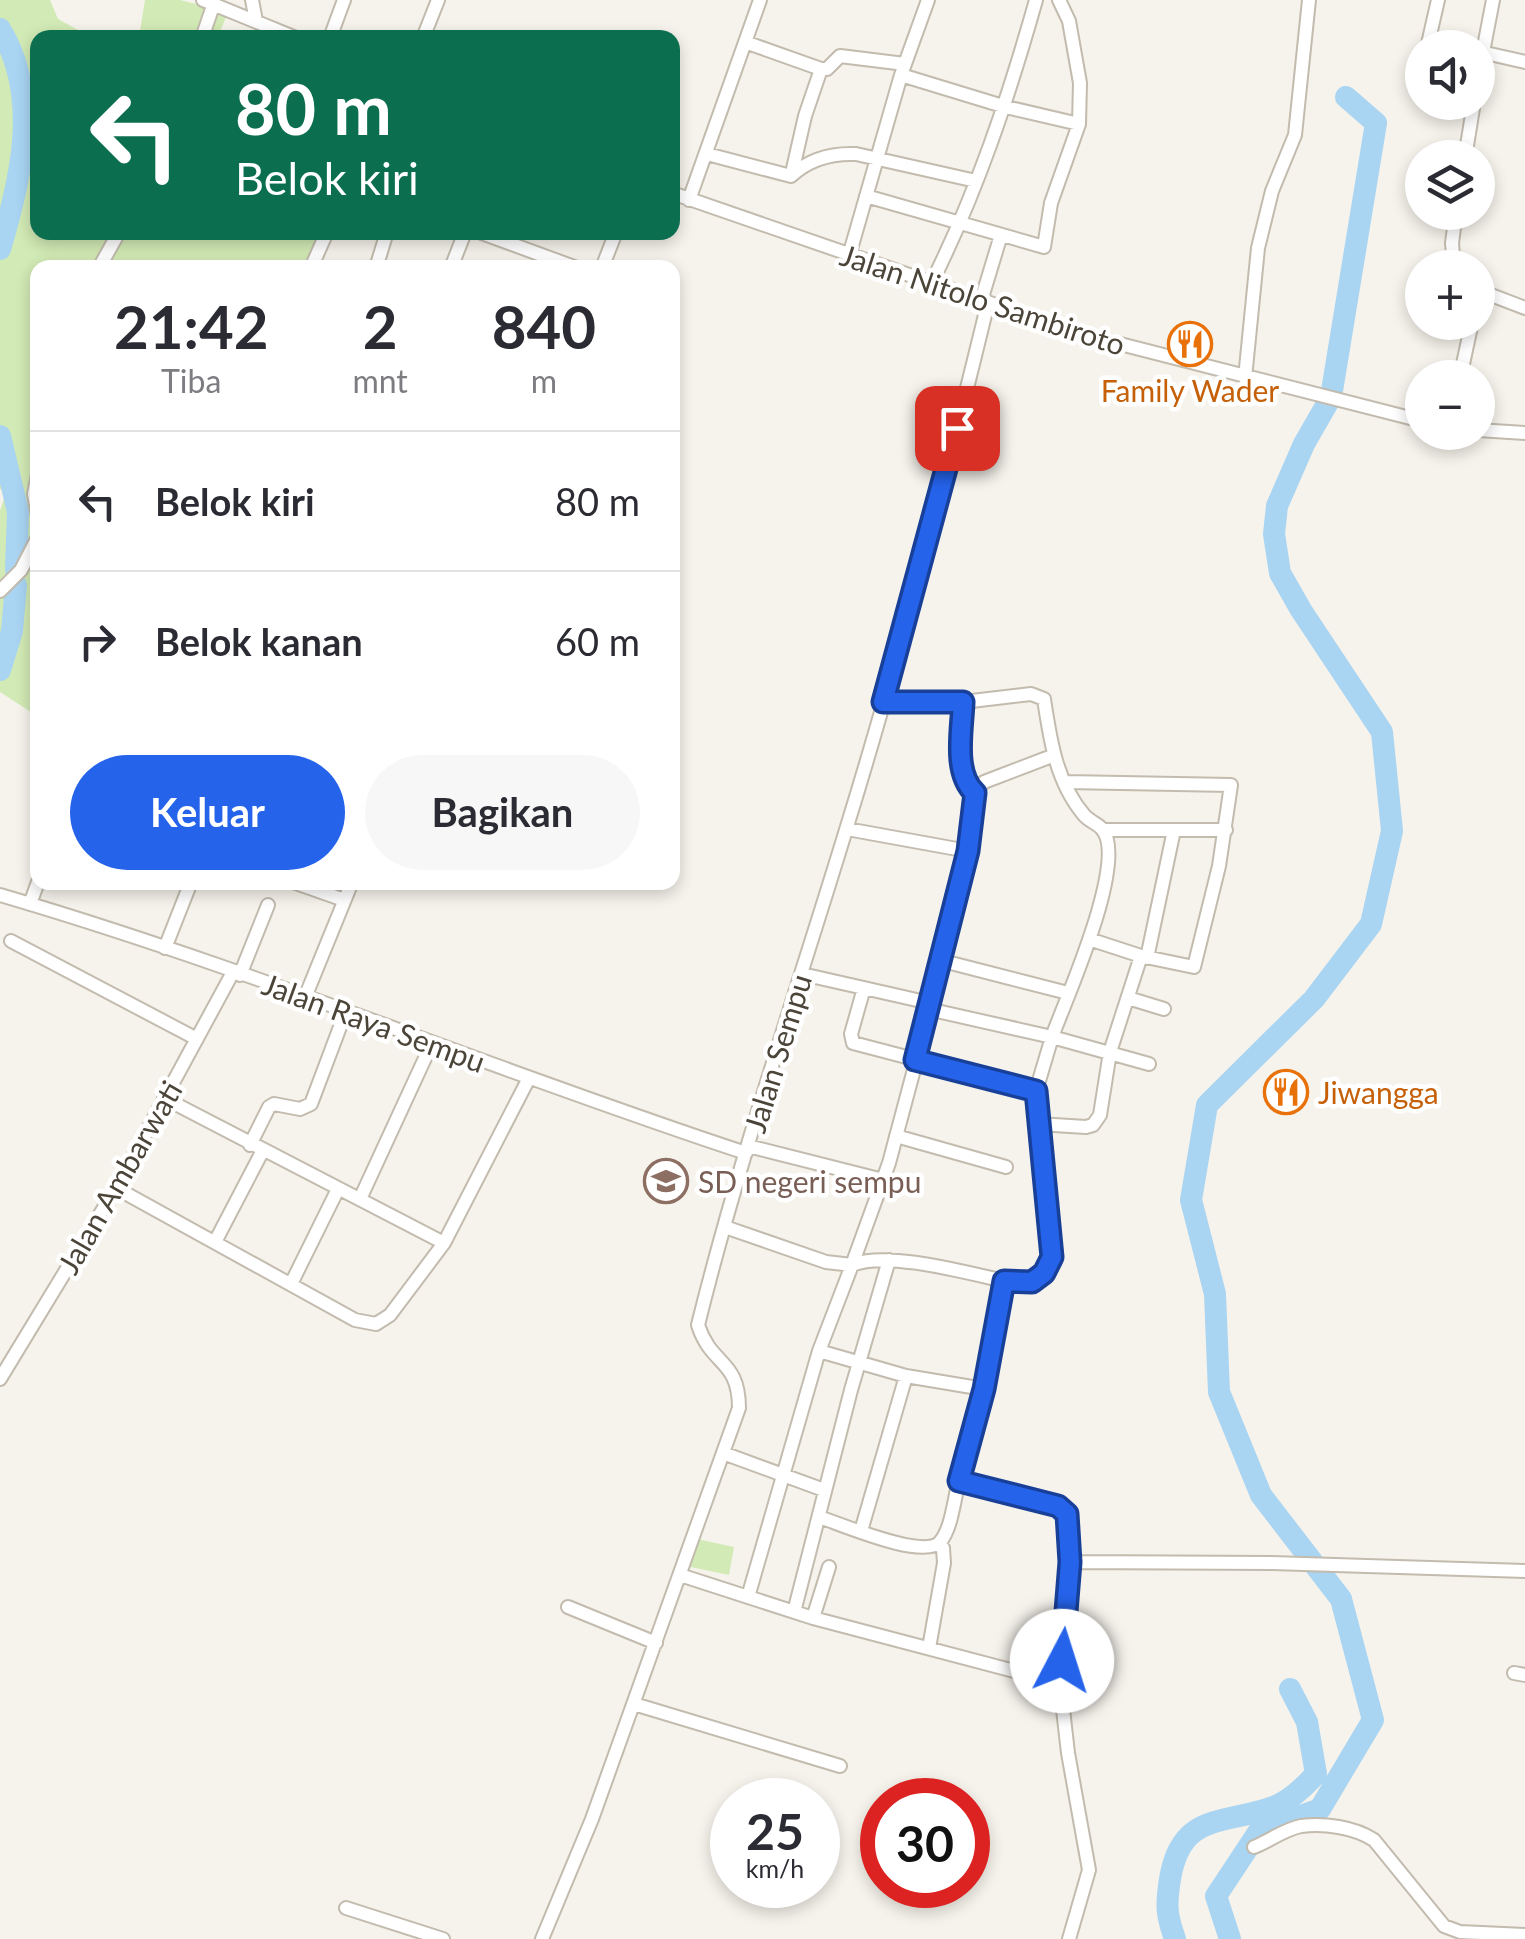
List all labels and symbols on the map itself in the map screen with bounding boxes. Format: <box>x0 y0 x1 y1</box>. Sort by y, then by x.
street label: Jalan Nitolo Sambiroto <box>836 236 1130 362</box>
restaurant icon: Family Wader <box>1167 321 1213 367</box>
place label: Family Wader <box>1101 372 1279 408</box>
pin <box>915 386 1000 471</box>
street label: Jalan Raya Sempu <box>258 965 490 1079</box>
street label: Jalan Sempu <box>736 969 818 1137</box>
restaurant icon: Jiwangga <box>1263 1069 1309 1115</box>
street label: Jalan Ambarwati <box>49 1074 189 1280</box>
place label: Jiwangga <box>1318 1074 1439 1110</box>
school or university icon: SD negeri sempu <box>643 1158 689 1204</box>
place label: SD negeri sempu <box>698 1163 921 1199</box>
position arrow <box>1010 1609 1114 1713</box>
speed limit sign: 30 <box>860 1778 990 1908</box>

